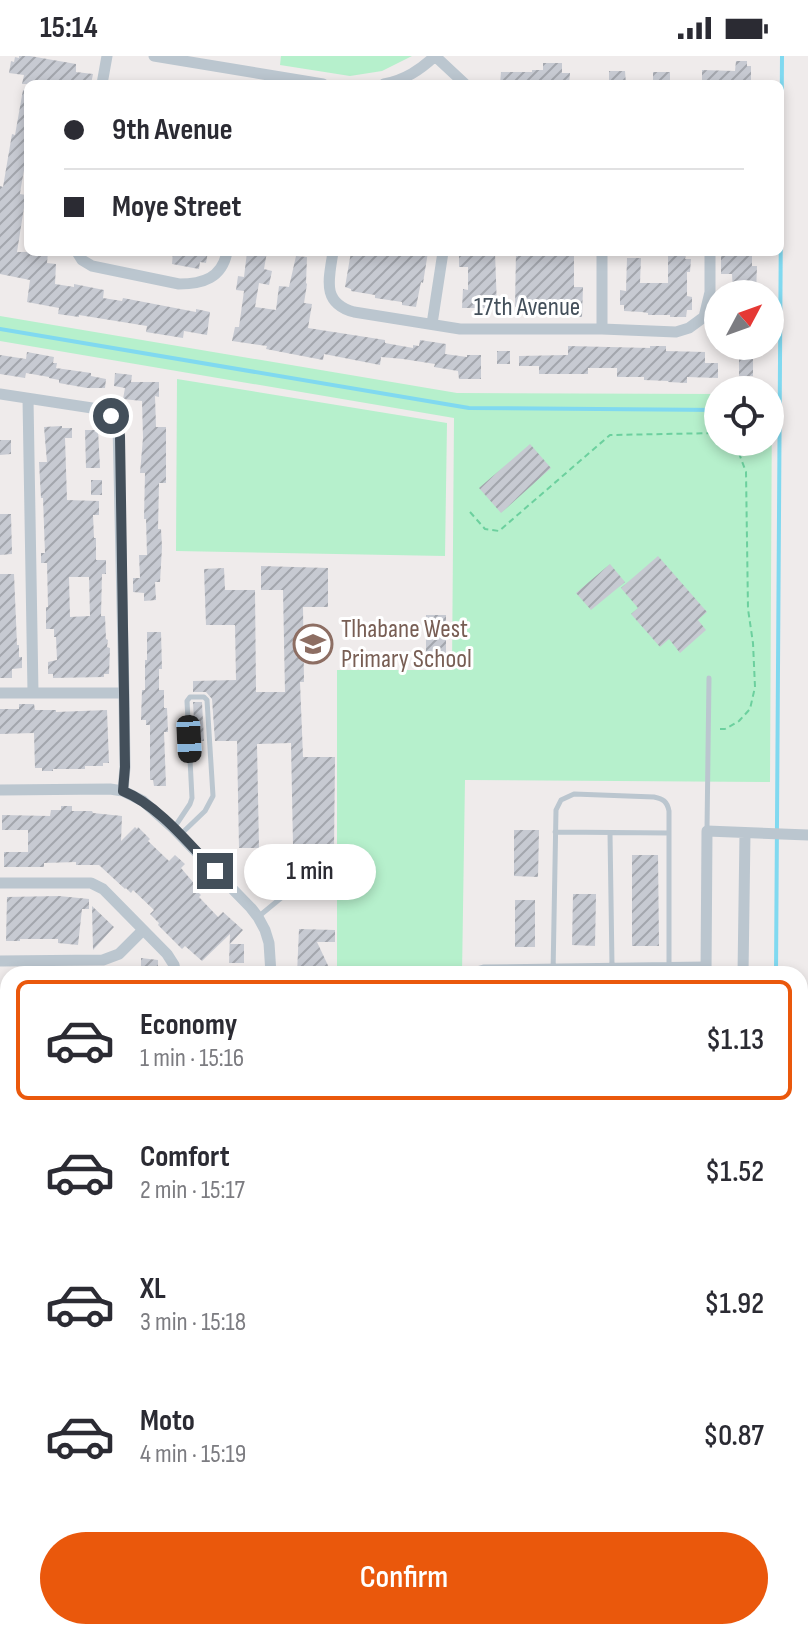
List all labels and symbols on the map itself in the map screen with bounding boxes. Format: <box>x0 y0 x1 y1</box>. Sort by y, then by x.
north arrow <box>704 280 784 360</box>
street label: 17th Avenue <box>474 292 580 323</box>
route start <box>93 398 129 434</box>
place label: Tlhabane West Primary School <box>341 614 472 675</box>
school or university icon: Tlhabane West Primary School <box>292 623 334 665</box>
car <box>176 714 202 764</box>
callout: 1 min <box>243 843 375 899</box>
route end <box>197 853 233 889</box>

